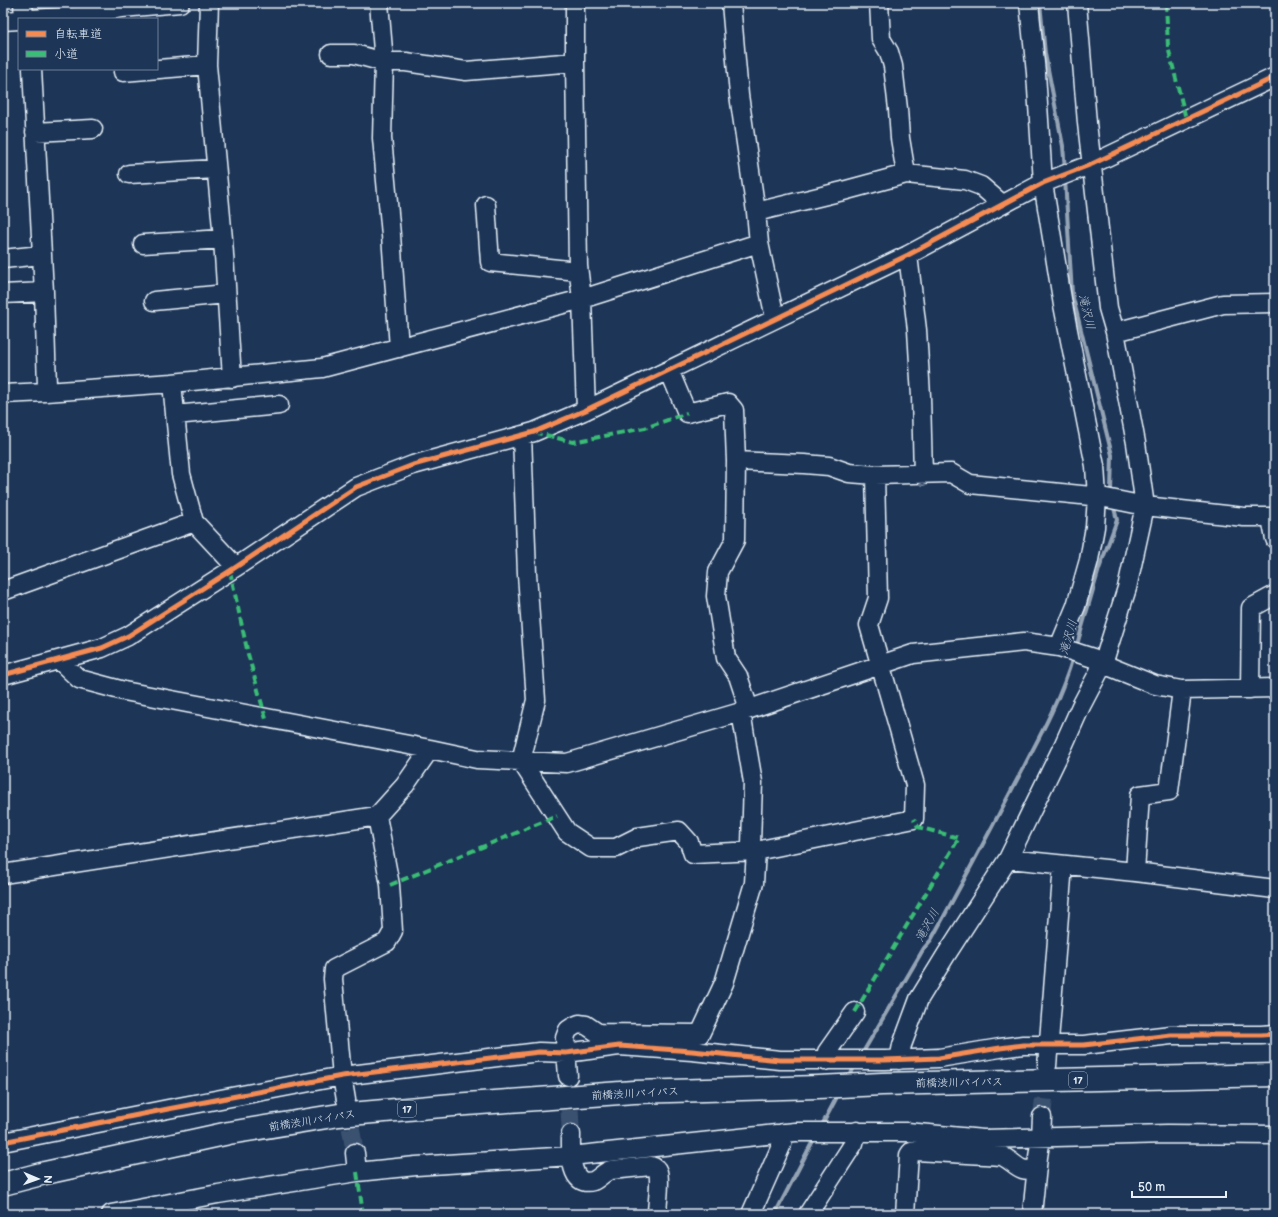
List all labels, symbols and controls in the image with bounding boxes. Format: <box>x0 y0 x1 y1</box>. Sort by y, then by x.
legend <box>18 18 158 70</box>
text: 自転車道 <box>54 27 102 42</box>
text: 小道 <box>54 47 78 62</box>
water label: 滝沢川 <box>1075 293 1098 331</box>
water label: 滝沢川 <box>1056 618 1081 657</box>
water label: 滝沢川 <box>912 906 943 945</box>
road number: 17 <box>1069 1072 1087 1088</box>
street label: 前橋渋川バイパス <box>915 1075 1003 1090</box>
street label: 前橋渋川バイパス <box>591 1085 679 1102</box>
road number: 17 <box>398 1101 416 1117</box>
street label: 前橋渋川バイパス <box>268 1107 356 1134</box>
north arrow <box>18 1159 58 1199</box>
scale bar <box>1132 1173 1226 1199</box>
text: N <box>41 1175 54 1184</box>
text: 50 m <box>1138 1180 1165 1195</box>

